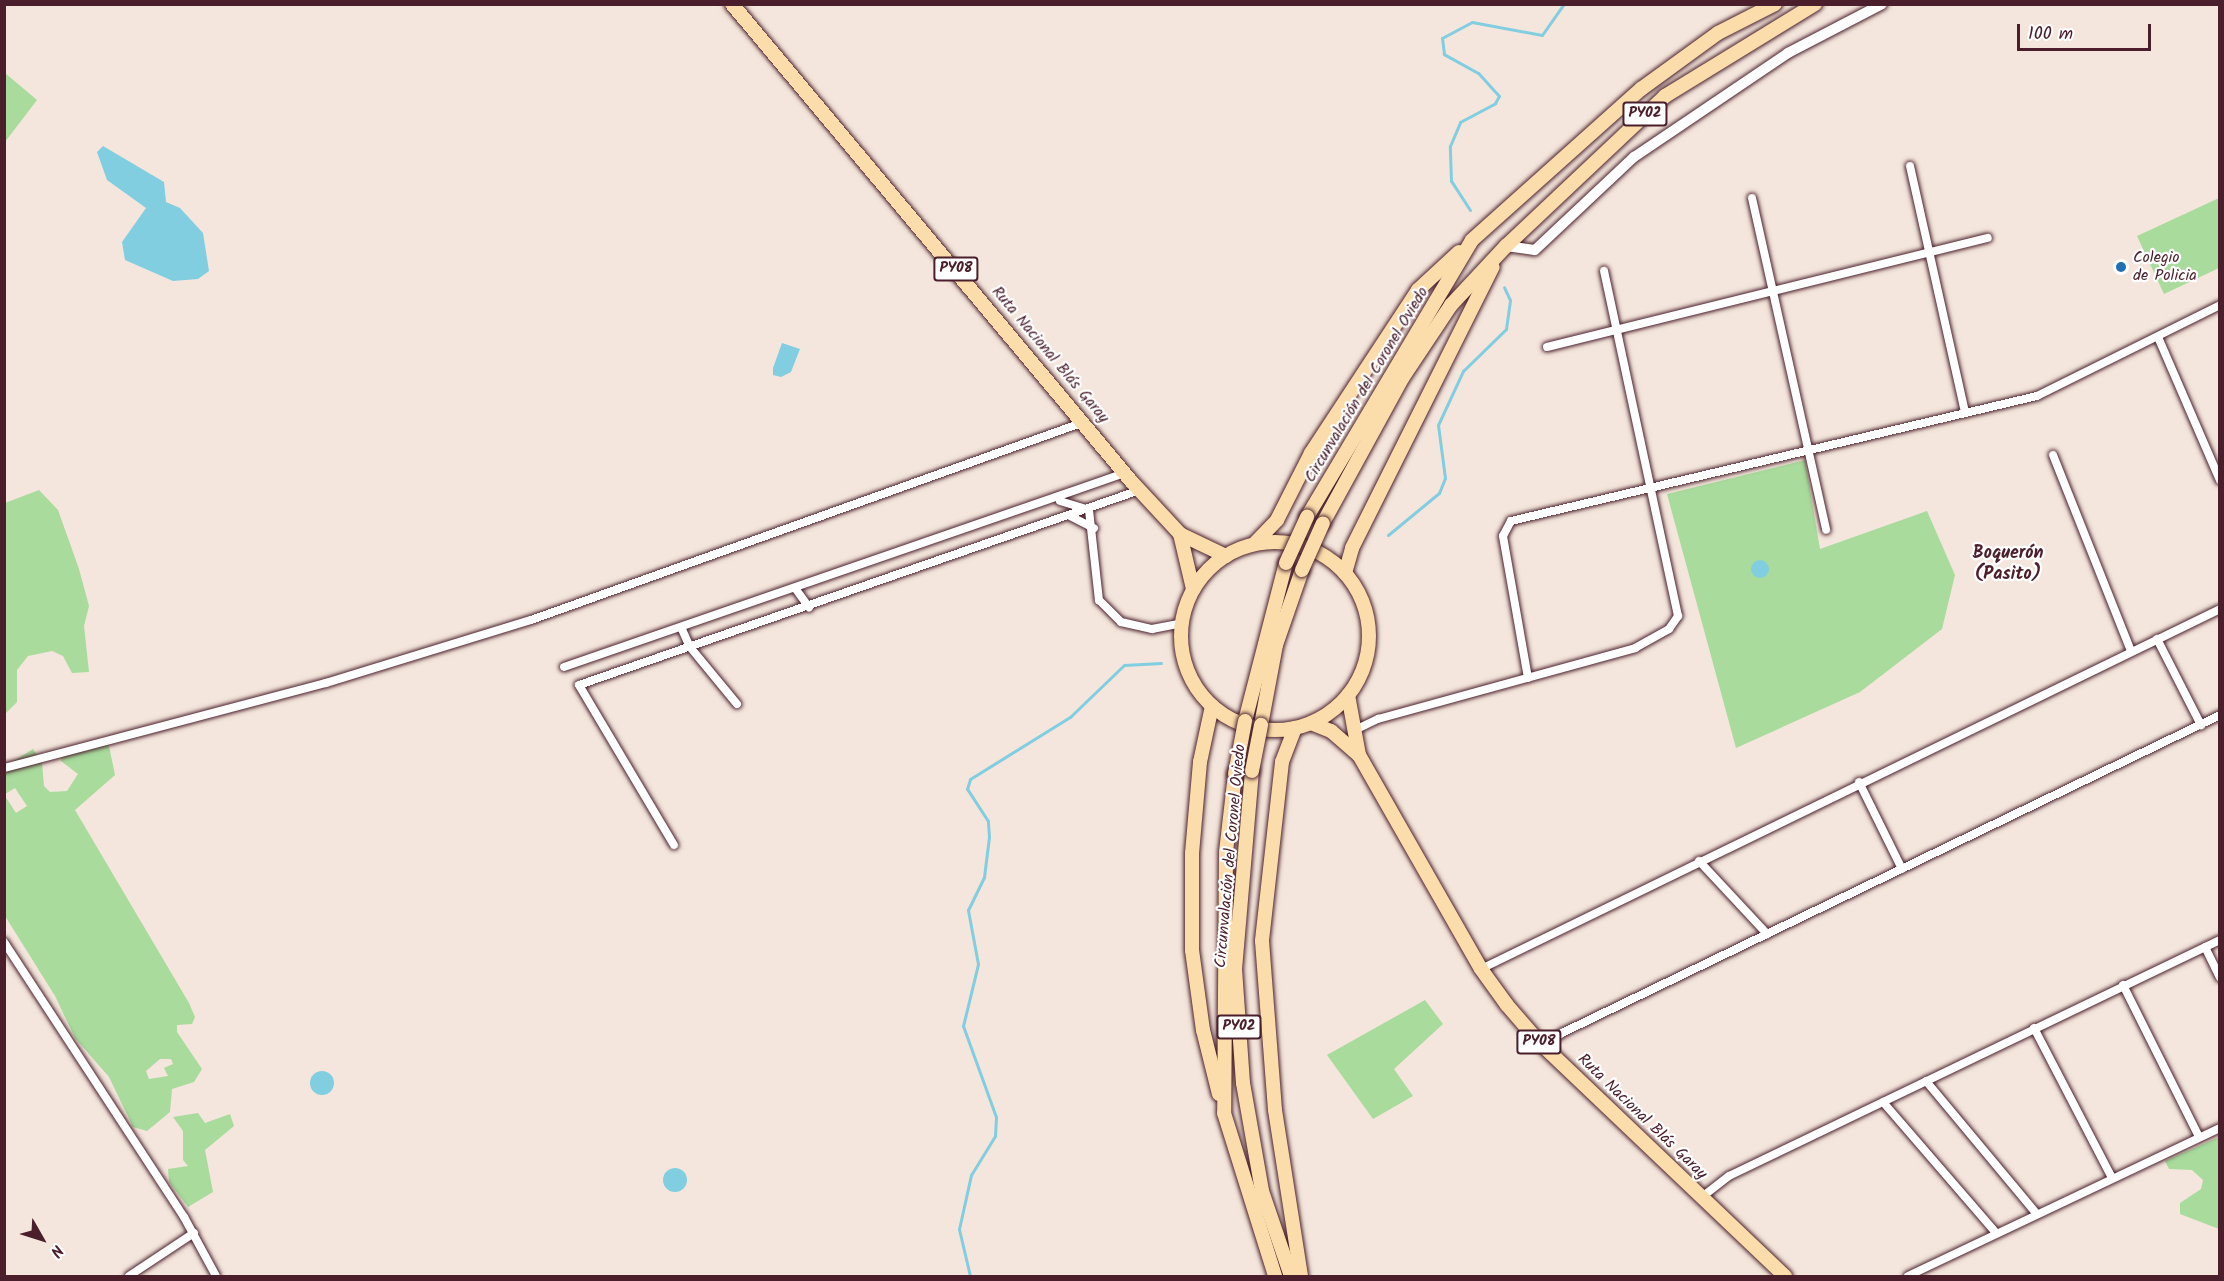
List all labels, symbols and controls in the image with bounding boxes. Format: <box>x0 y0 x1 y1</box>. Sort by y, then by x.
scale bar <box>2020 12 2154 50</box>
text: 100 m <box>2028 20 2073 49</box>
road number: PY02 <box>1621 102 1669 126</box>
place label: Colegio de Policia <box>2133 248 2197 286</box>
road number: PY08 <box>932 257 980 281</box>
marker: Colegio de Policia <box>2114 260 2128 274</box>
street label: Ruta Nacional Blás Garay <box>987 283 1113 427</box>
street label: Circunvalación del Coronel Oviedo <box>1301 284 1433 486</box>
district label: Boquerón (Pasito) <box>1973 544 2043 586</box>
street label: Circunvalación del Coronel Oviedo <box>1212 743 1250 969</box>
road number: PY02 <box>1215 1015 1263 1039</box>
road number: PY08 <box>1515 1030 1563 1054</box>
street label: Ruta Nacional Blás Garay <box>1573 1050 1711 1184</box>
north arrow <box>12 1209 72 1269</box>
text: N <box>43 1239 69 1262</box>

